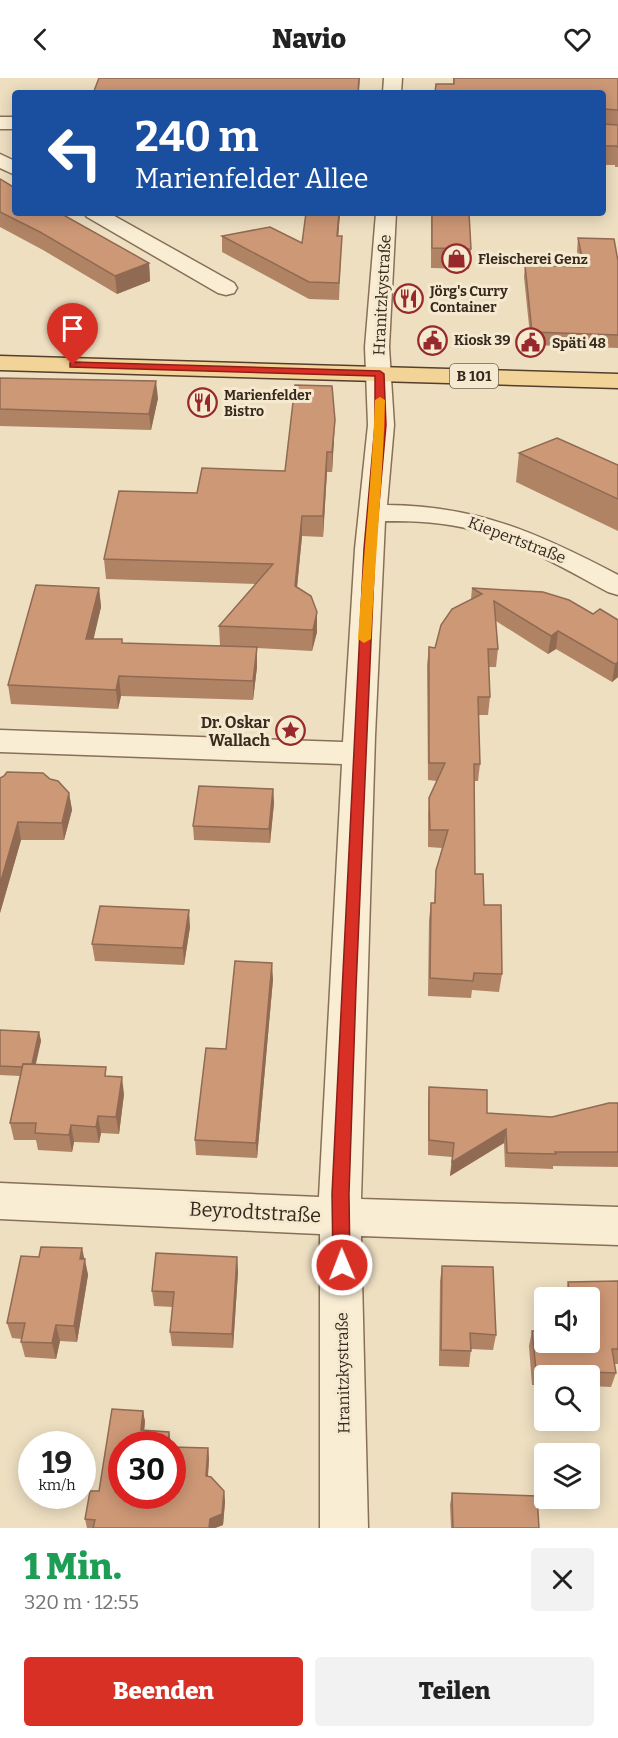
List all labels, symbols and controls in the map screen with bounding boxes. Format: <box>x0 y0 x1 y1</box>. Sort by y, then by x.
icon: back <box>24 23 57 56</box>
text: Navio <box>272 23 346 55</box>
icon: heart <box>561 23 594 56</box>
text: 240 m <box>135 112 259 162</box>
icon: left <box>36 114 114 192</box>
text: Marienfelder Allee <box>135 163 369 195</box>
street label: Hranitzkystraße <box>369 234 395 356</box>
shop icon: Fleischerei Genz <box>441 243 473 275</box>
place label: Fleischerei Genz <box>478 251 588 268</box>
restaurant icon: Jörg's Curry Container <box>393 283 425 315</box>
place label: Jörg's Curry Container <box>429 283 508 316</box>
pin <box>47 303 98 365</box>
icon: arrive <box>56 312 89 345</box>
public building icon: Kiosk 39 <box>417 324 449 356</box>
public building icon: Späti 48 <box>515 327 547 359</box>
place label: Kiosk 39 <box>454 332 511 349</box>
place label: Späti 48 <box>552 335 606 352</box>
road number: B 101 <box>450 364 498 388</box>
restaurant icon: Marienfelder Bistro <box>187 387 219 419</box>
place label: Marienfelder Bistro <box>224 387 312 420</box>
street label: Kiepertstraße <box>465 513 569 567</box>
place label: Dr. Oskar Wallach <box>201 713 270 750</box>
place icon: Dr. Oskar Wallach <box>275 715 307 747</box>
street label: Beyrodtstraße <box>188 1197 322 1227</box>
position arrow <box>310 1233 374 1297</box>
map controls <box>534 1287 600 1509</box>
button: sound <box>534 1287 600 1353</box>
street label: Hranitzkystraße <box>332 1312 354 1434</box>
button: search <box>534 1365 600 1431</box>
speed limit sign: 30 <box>108 1431 186 1509</box>
button: layers <box>534 1443 600 1509</box>
text: 19 <box>42 1445 72 1481</box>
text: km/h <box>38 1476 76 1494</box>
text: 1 Min. <box>24 1545 122 1589</box>
button: close <box>531 1548 594 1611</box>
text: 320 m · 12:55 <box>24 1590 139 1614</box>
button: Beenden <box>24 1657 303 1726</box>
button: Teilen <box>315 1657 594 1726</box>

